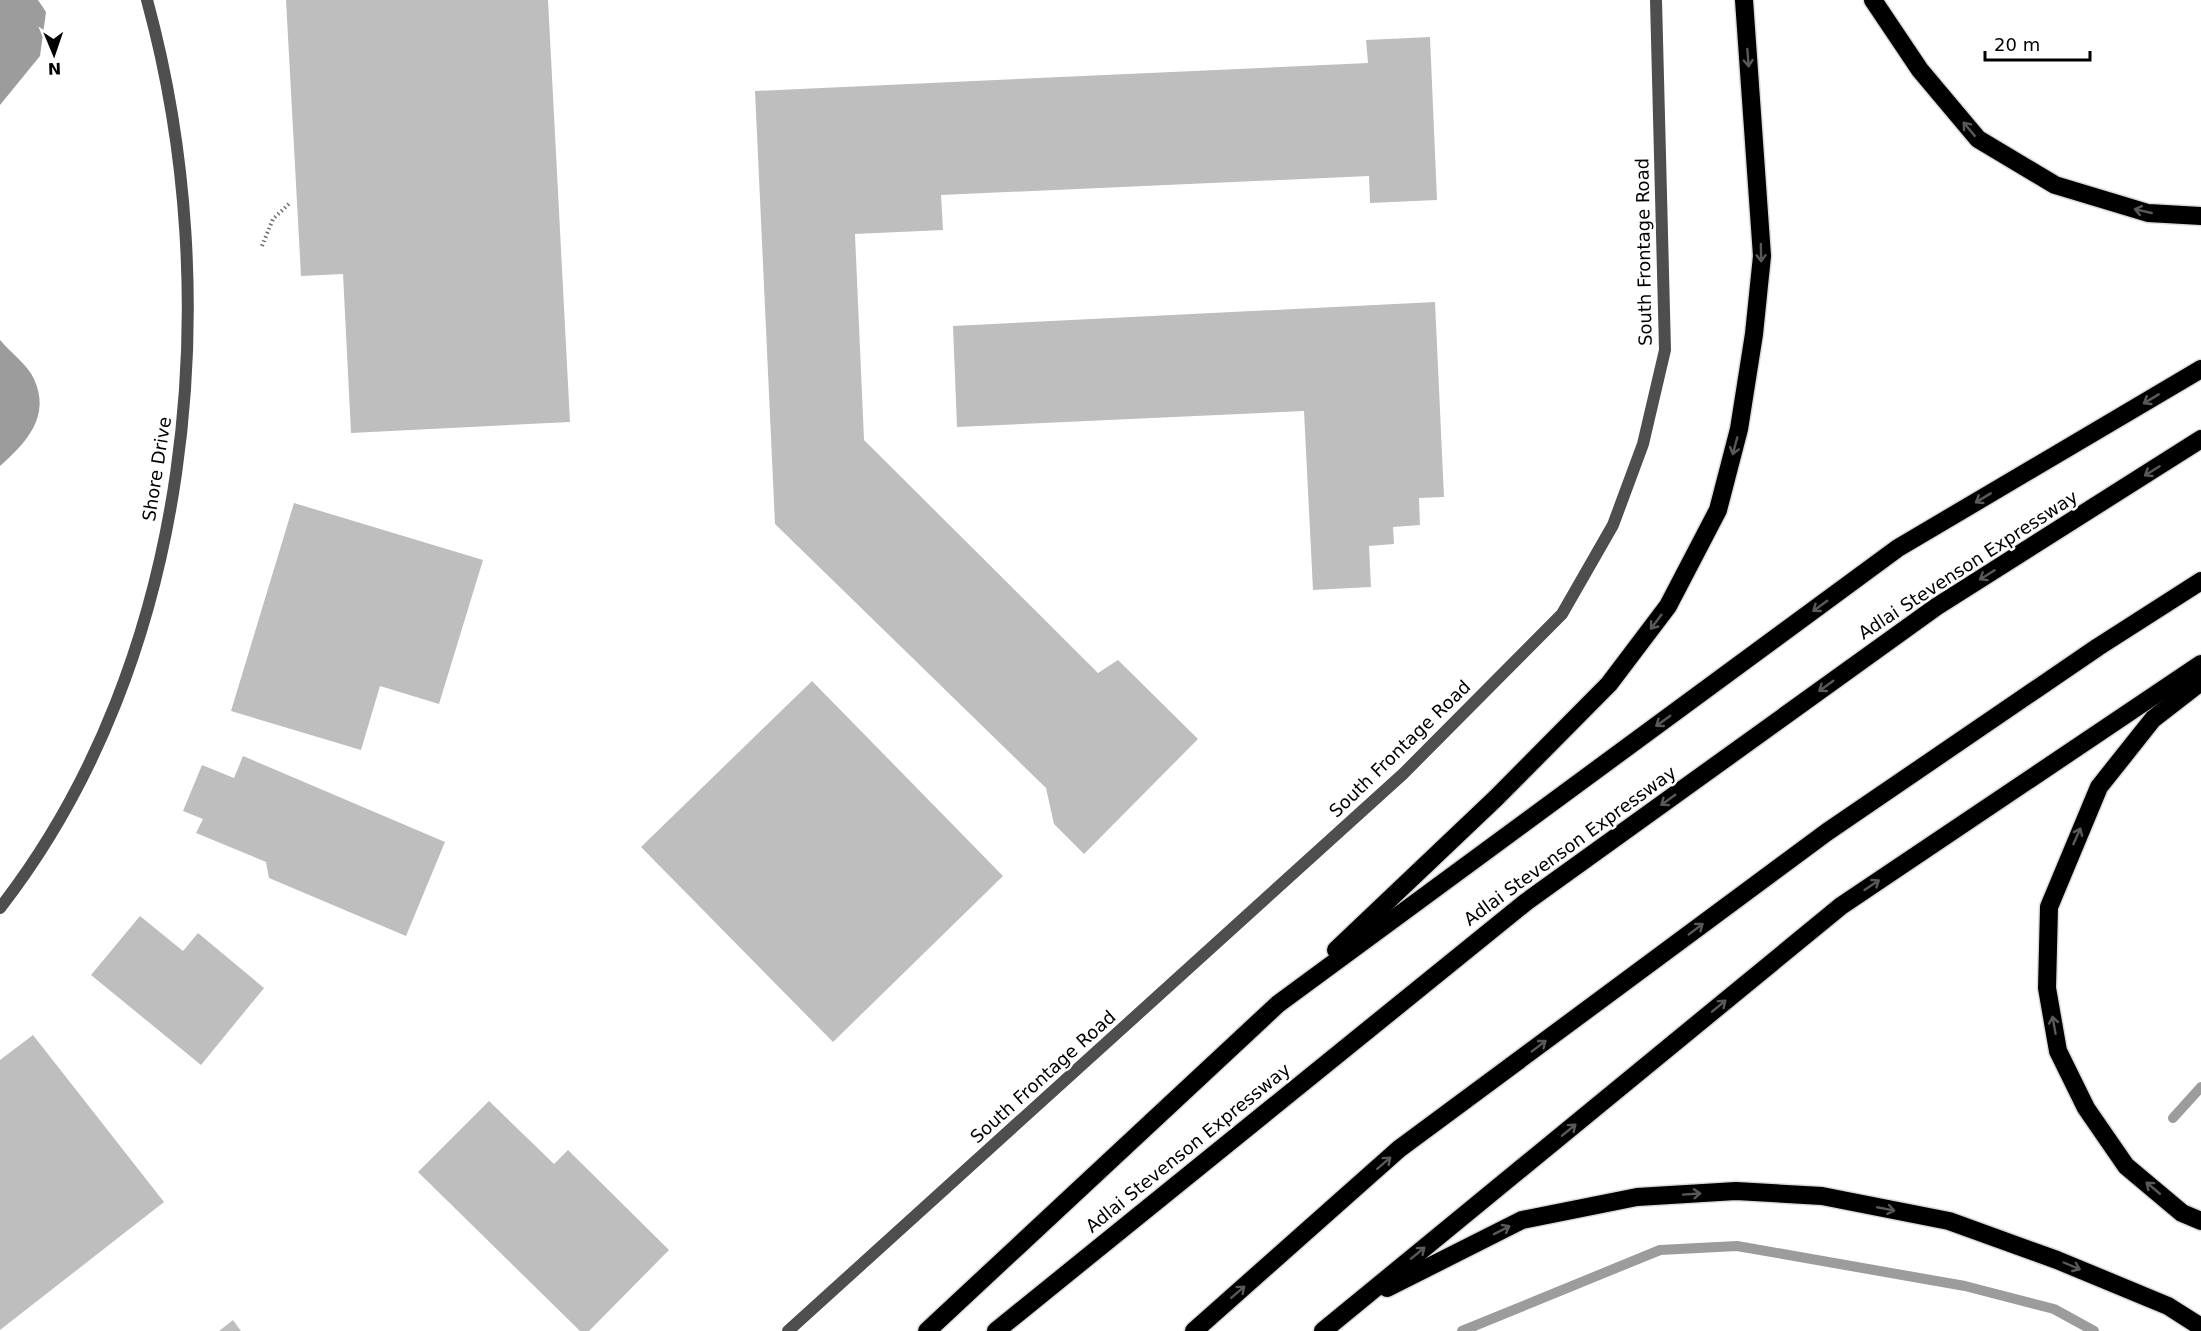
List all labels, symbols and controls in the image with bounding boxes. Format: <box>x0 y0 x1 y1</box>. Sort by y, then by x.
north arrow <box>24 24 84 84</box>
scale bar <box>1985 24 2090 62</box>
text: 20 m <box>1994 34 2040 55</box>
one-way arrow <box>1742 48 1753 68</box>
text: N <box>47 59 62 78</box>
one-way arrow <box>1962 122 1976 137</box>
street label: South Frontage Road <box>1631 158 1656 346</box>
one-way arrow <box>2134 204 2153 216</box>
one-way arrow <box>1755 242 1767 262</box>
one-way arrow <box>2143 393 2160 405</box>
street label: Shore Drive <box>138 415 175 523</box>
one-way arrow <box>1728 436 1740 455</box>
one-way arrow <box>2143 464 2160 477</box>
street label: Adlai Stevenson Expressway <box>1854 486 2082 643</box>
one-way arrow <box>1975 493 1992 505</box>
one-way arrow <box>1979 570 1996 582</box>
one-way arrow <box>1813 599 1829 612</box>
one-way arrow <box>1649 614 1662 630</box>
street label: South Frontage Road <box>1325 676 1475 821</box>
one-way arrow <box>1819 680 1835 692</box>
one-way arrow <box>1655 714 1671 727</box>
street label: Adlai Stevenson Expressway <box>1460 761 1680 930</box>
one-way arrow <box>1661 794 1677 806</box>
one-way arrow <box>2072 828 2084 846</box>
one-way arrow <box>1863 879 1880 891</box>
one-way arrow <box>1687 923 1703 936</box>
one-way arrow <box>1711 999 1726 1013</box>
street label: South Frontage Road <box>966 1006 1120 1147</box>
one-way arrow <box>2048 1016 2059 1036</box>
one-way arrow <box>1531 1039 1547 1052</box>
street label: Adlai Stevenson Expressway <box>1081 1058 1294 1237</box>
one-way arrow <box>1560 1123 1576 1136</box>
one-way arrow <box>1376 1156 1391 1170</box>
one-way arrow <box>2145 1182 2161 1195</box>
one-way arrow <box>1682 1188 1702 1199</box>
one-way arrow <box>1876 1204 1895 1215</box>
one-way arrow <box>1493 1224 1511 1235</box>
one-way arrow <box>1410 1247 1426 1260</box>
one-way arrow <box>2062 1261 2080 1272</box>
one-way arrow <box>1230 1285 1245 1299</box>

